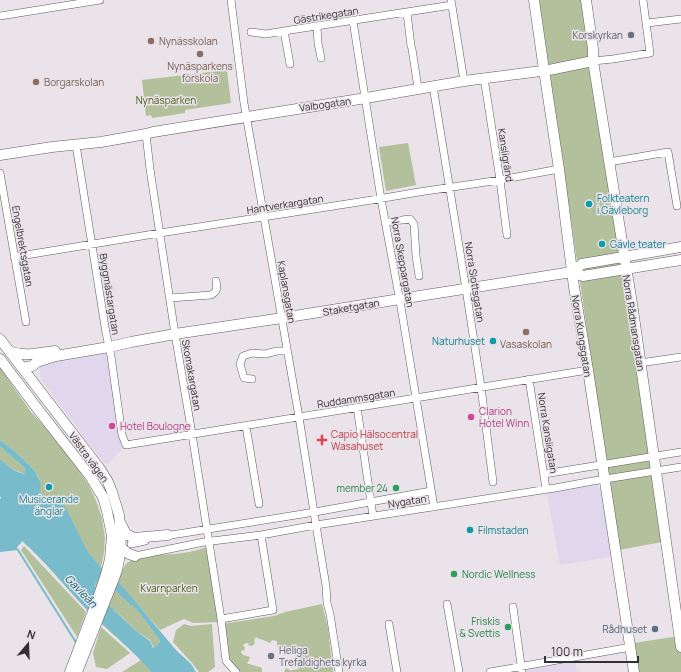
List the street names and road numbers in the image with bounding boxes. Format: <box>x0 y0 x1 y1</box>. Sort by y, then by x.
street label: Gästrikegatan <box>293 3 359 27</box>
street label: Valbogatan <box>298 93 352 115</box>
street label: Kansligränd <box>495 127 517 183</box>
street label: Hantverkargatan <box>246 191 324 217</box>
street label: Engelbrektsgatan <box>9 204 37 288</box>
street label: Norra Skeppargatan <box>388 216 418 308</box>
street label: Norra Slottsgatan <box>462 241 488 323</box>
street label: Byggmästargatan <box>97 252 123 336</box>
street label: Kaplansgatan <box>275 260 299 325</box>
street label: Norra Rådmansgatan <box>619 274 649 372</box>
street label: Norra Kungsgatan <box>569 294 595 378</box>
street label: Staketgatan <box>322 295 381 319</box>
street label: Skomakargatan <box>179 338 205 412</box>
street label: Ruddammsgatan <box>316 385 396 411</box>
street label: Norra Kansligatan <box>535 392 561 474</box>
street label: Västra vägen <box>66 429 112 485</box>
street label: Nygatan <box>387 491 427 511</box>

